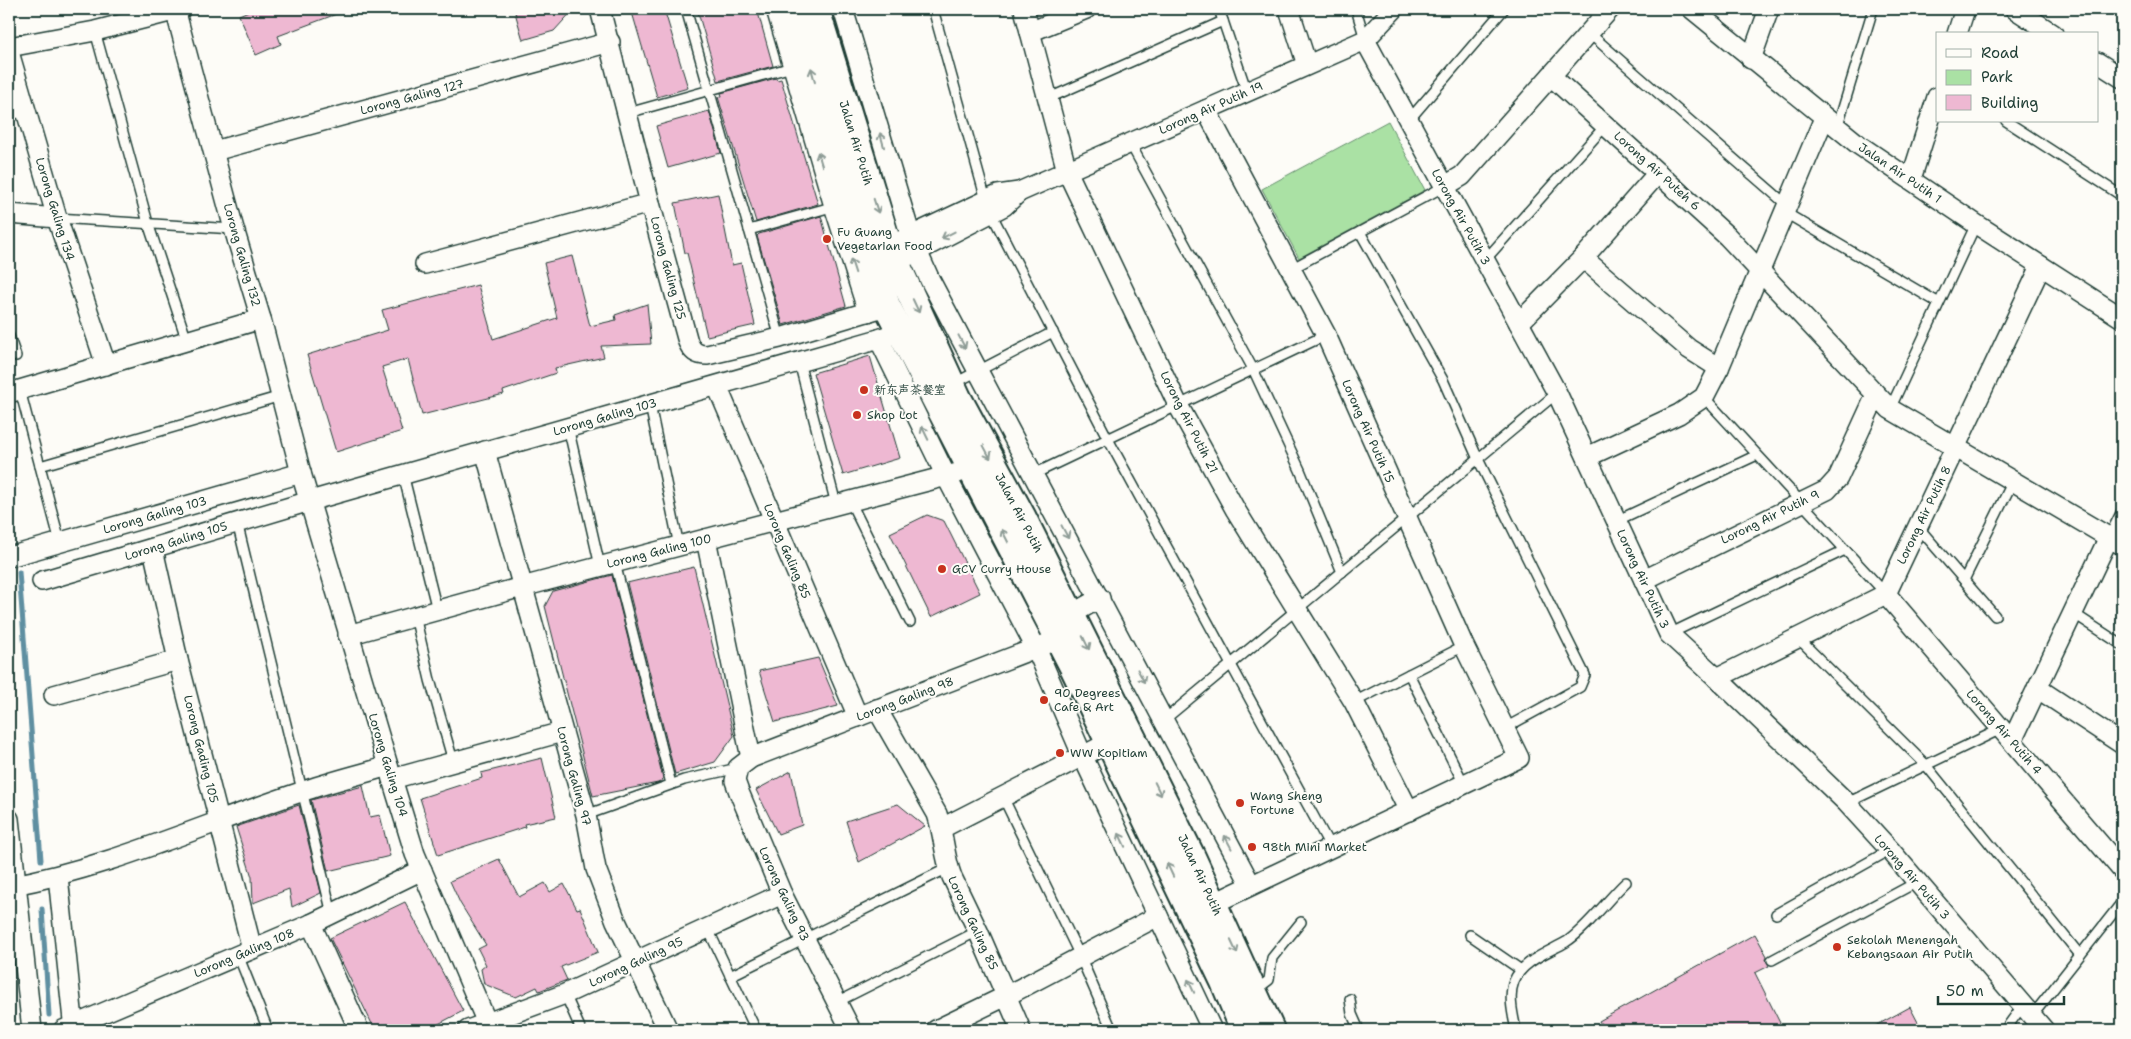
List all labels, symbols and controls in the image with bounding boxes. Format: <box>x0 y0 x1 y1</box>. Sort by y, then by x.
legend <box>1936 32 2098 122</box>
text: Road <box>1981 43 2019 63</box>
text: Park <box>1981 67 2013 87</box>
one-way arrow <box>808 68 817 84</box>
street label: Lorong Galing 127 <box>358 75 466 119</box>
street label: Lorong Air Putih 19 <box>1156 78 1266 138</box>
text: Building <box>1981 93 2038 113</box>
street label: Jalan Air Putih <box>835 99 877 187</box>
street label: Lorong Air Puteh 6 <box>1610 128 1704 214</box>
one-way arrow <box>876 132 886 148</box>
street label: Jalan Air Putih 1 <box>1855 139 1945 207</box>
one-way arrow <box>815 152 824 168</box>
street label: Lorong Galing 134 <box>32 155 78 263</box>
street label: Lorong Air Putih 3 <box>1428 166 1494 268</box>
one-way arrow <box>871 198 881 214</box>
street label: Lorong Galing 132 <box>220 201 264 309</box>
street label: Lorong Galing 125 <box>647 215 689 321</box>
place label: Fu Guang Vegetarian Food <box>837 224 933 254</box>
one-way arrow <box>941 231 956 241</box>
marker: Fu Guang Vegetarian Food <box>821 233 833 245</box>
one-way arrow <box>848 259 857 274</box>
one-way arrow <box>912 298 922 313</box>
one-way arrow <box>957 334 967 349</box>
street label: Lorong Air Putih 21 <box>1156 368 1222 476</box>
street label: Lorong Air Putih 15 <box>1338 377 1398 485</box>
place label: 新东声茶餐室 <box>874 382 946 398</box>
marker: 新东声茶餐室 <box>858 384 870 396</box>
street label: Lorong Galing 103 <box>551 395 659 439</box>
place label: Shop Lot <box>867 407 918 423</box>
marker: Shop Lot <box>851 409 863 421</box>
one-way arrow <box>919 425 929 440</box>
one-way arrow <box>983 445 993 459</box>
street label: Lorong Air Putih 8 <box>1893 463 1955 567</box>
street label: Jalan Air Putih <box>991 470 1047 556</box>
street label: Lorong Air Putih 9 <box>1718 486 1822 548</box>
street label: Lorong Galing 103 <box>101 493 209 537</box>
street label: Lorong Galing 85 <box>760 501 814 601</box>
street label: Lorong Galing 105 <box>123 518 229 564</box>
one-way arrow <box>1061 524 1070 539</box>
street label: Lorong Air Putih 3 <box>1613 527 1673 631</box>
one-way arrow <box>1000 529 1009 544</box>
street label: Lorong Galing 100 <box>605 530 713 572</box>
place label: GCV Curry House <box>952 561 1051 577</box>
marker: GCV Curry House <box>936 563 948 575</box>
one-way arrow <box>1082 635 1091 650</box>
one-way arrow <box>1137 668 1146 683</box>
street label: Lorong Galing 98 <box>854 673 956 725</box>
place label: 90 Degrees Cafe & Art <box>1054 685 1121 715</box>
street label: Lorong Air Putih 4 <box>1963 686 2045 778</box>
street label: Lorong Gading 105 <box>180 693 222 805</box>
marker: 90 Degrees Cafe & Art <box>1038 694 1050 706</box>
street label: Lorong Galing 104 <box>365 711 411 819</box>
street label: Lorong Galing 97 <box>553 724 595 828</box>
place label: WW Kopitiam <box>1070 745 1148 761</box>
marker: WW Kopitiam <box>1054 747 1066 759</box>
one-way arrow <box>1154 781 1164 796</box>
place label: Wang Sheng Fortune <box>1250 788 1322 818</box>
marker: Wang Sheng Fortune <box>1234 797 1246 809</box>
street label: Lorong Air Putih 3 <box>1871 831 1953 923</box>
street label: Jalan Air Putih <box>1174 832 1226 918</box>
one-way arrow <box>1117 833 1126 848</box>
one-way arrow <box>1223 835 1232 850</box>
place label: 98th Mini Market <box>1262 839 1367 855</box>
marker: 98th Mini Market <box>1246 841 1258 853</box>
street label: Lorong Galing 93 <box>755 844 813 944</box>
one-way arrow <box>1165 863 1175 878</box>
street label: Lorong Galing 85 <box>944 873 1002 973</box>
street label: Lorong Galing 108 <box>191 925 297 981</box>
place label: Sekolah Menengah Kebangsaan Air Putih <box>1847 932 1973 962</box>
street label: Lorong Galing 95 <box>586 933 686 991</box>
one-way arrow <box>1229 939 1239 954</box>
marker: Sekolah Menengah Kebangsaan Air Putih <box>1831 941 1843 953</box>
scale bar <box>1938 974 2065 1006</box>
one-way arrow <box>1186 979 1195 994</box>
text: 50 m <box>1946 981 1984 1001</box>

